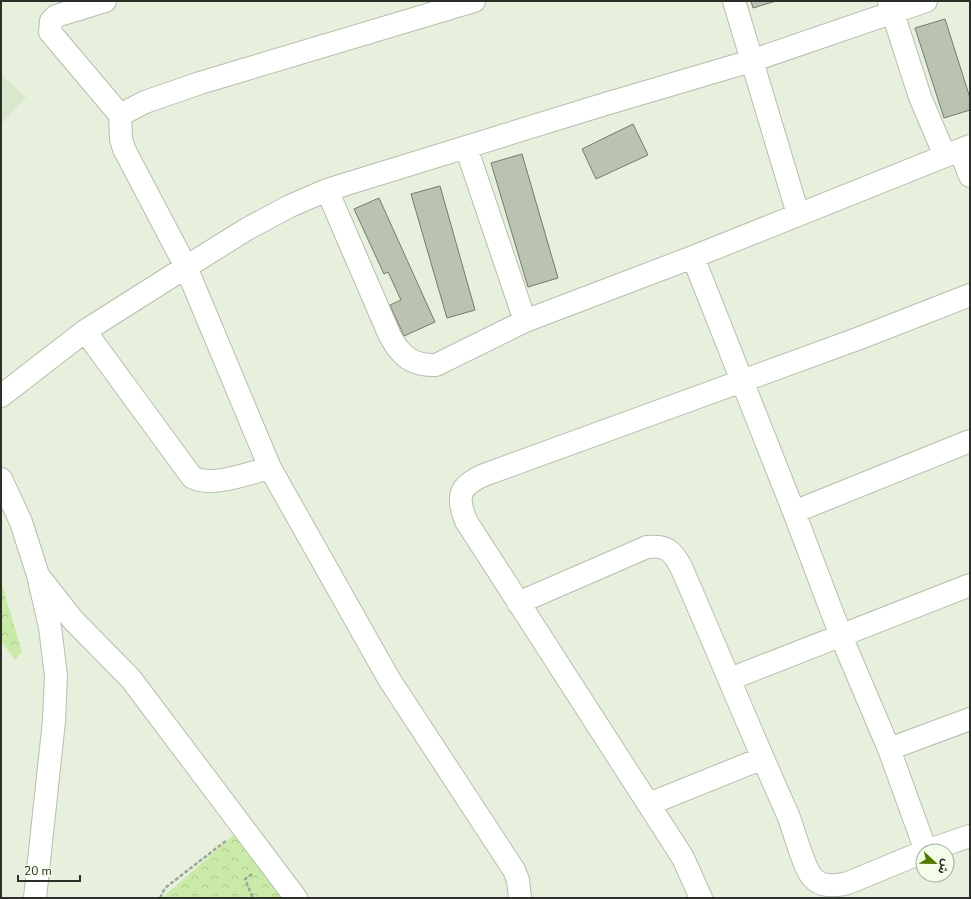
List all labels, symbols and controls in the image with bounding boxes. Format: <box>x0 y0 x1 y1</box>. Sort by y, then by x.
north arrow <box>915 843 955 883</box>
scale bar <box>18 857 80 883</box>
text: ش <box>934 857 954 876</box>
text: 20 m <box>24 863 52 879</box>

